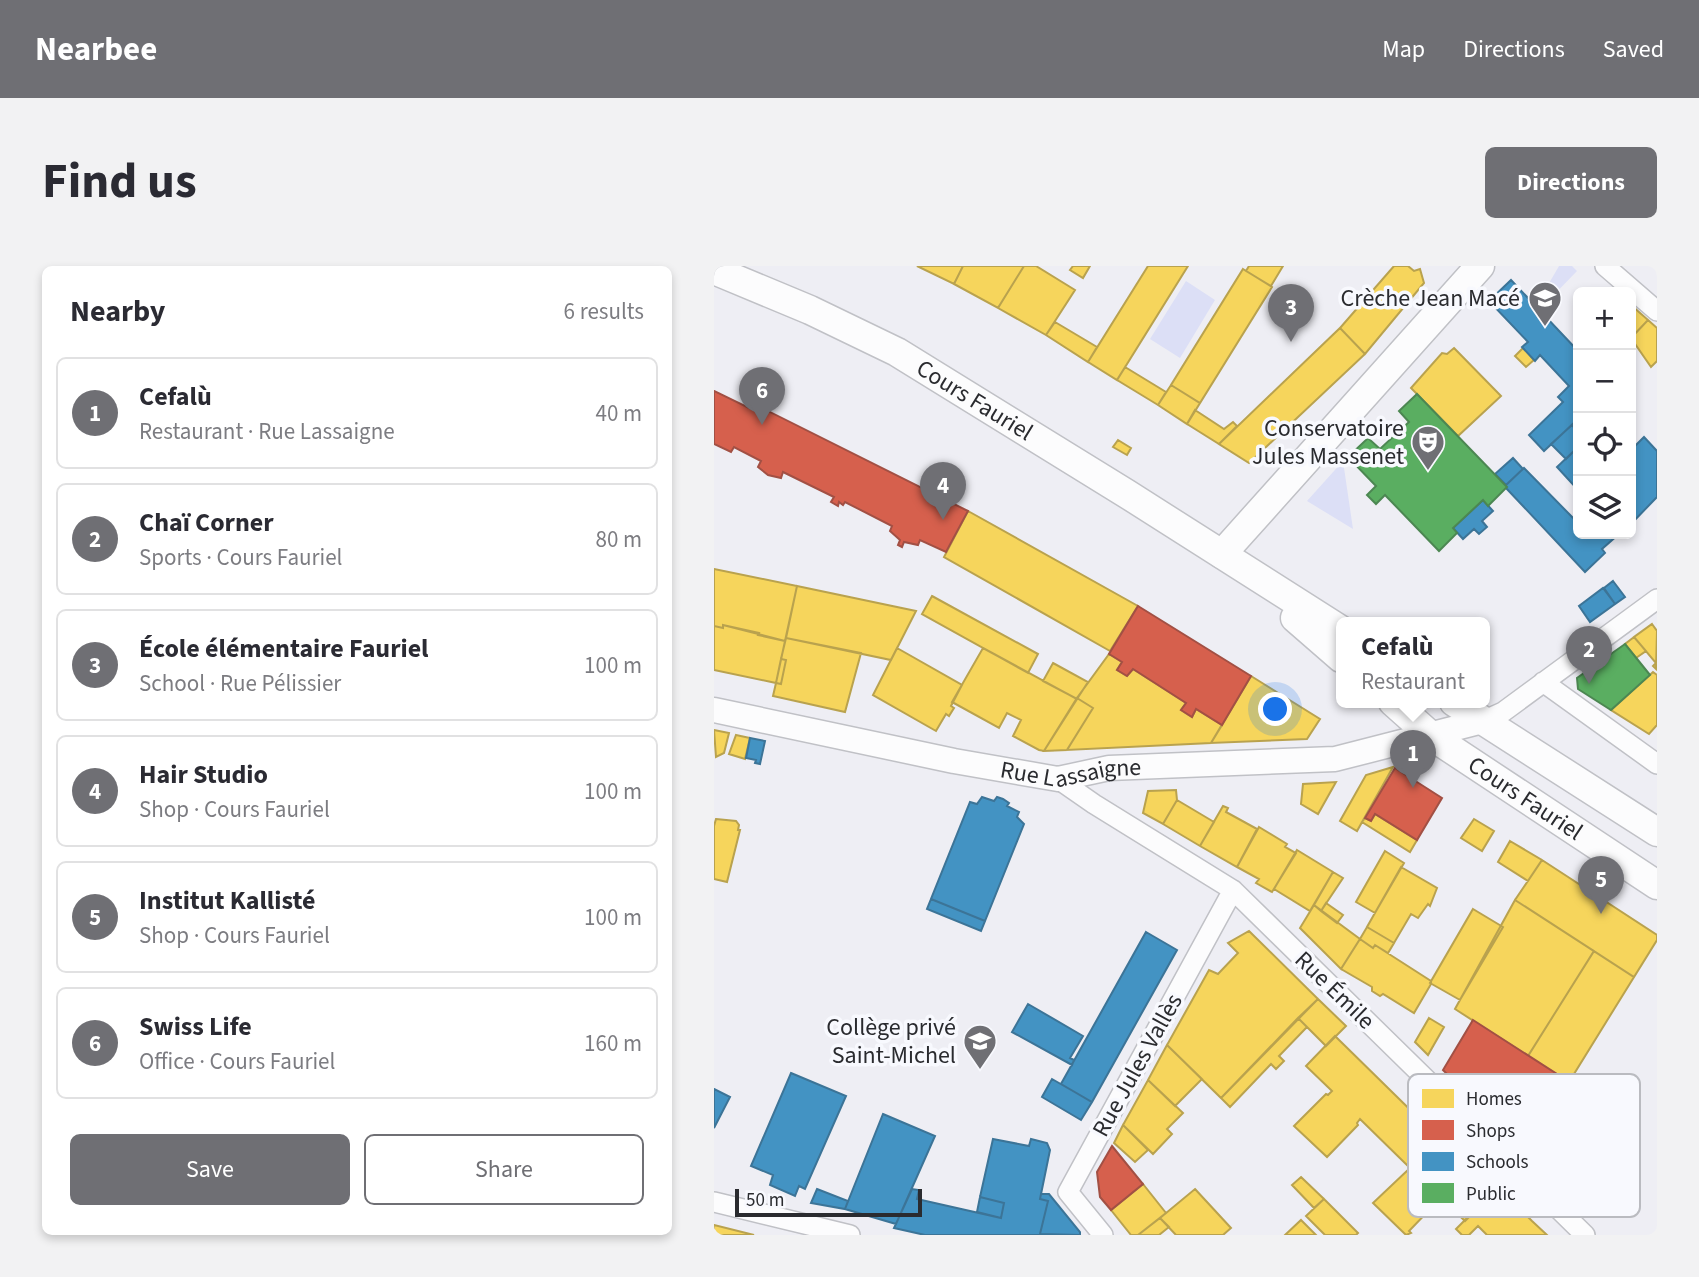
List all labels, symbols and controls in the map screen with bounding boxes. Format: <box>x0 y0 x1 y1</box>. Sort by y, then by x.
text: Nearbee <box>35 26 157 73</box>
text: Map <box>1382 32 1425 67</box>
text: Directions <box>1463 32 1565 67</box>
text: Saved <box>1603 32 1664 67</box>
text: Find us <box>42 147 197 217</box>
button: Directions <box>1485 147 1657 218</box>
school or university icon: Crèche Jean Macé <box>1526 279 1564 328</box>
place label: Crèche Jean Macé <box>1341 281 1520 316</box>
pin: 3 <box>1268 284 1314 342</box>
map controls <box>1573 287 1636 539</box>
button: + <box>1573 287 1636 350</box>
text: Nearby <box>70 290 165 333</box>
text: 6 results <box>564 295 644 328</box>
button: − <box>1573 350 1636 413</box>
street label: Cours Fauriel <box>909 351 1040 450</box>
pin: 6 <box>739 367 785 425</box>
text: Cefalù <box>139 378 212 415</box>
text: 1 <box>89 397 101 430</box>
text: 40 m <box>595 397 642 430</box>
place label: Conservatoire Jules Massenet <box>1252 411 1404 474</box>
button: locate <box>1573 413 1636 476</box>
text: Restaurant · Rue Lassaigne <box>139 415 395 448</box>
theatre icon: Conservatoire Jules Massenet <box>1409 423 1447 472</box>
pin: 4 <box>920 462 966 520</box>
button: layers <box>1573 476 1636 539</box>
text: Chaï Corner <box>139 504 274 541</box>
text: 2 <box>89 523 101 556</box>
text: 80 m <box>595 523 642 556</box>
text: Sports · Cours Fauriel <box>139 541 342 574</box>
popup <box>1336 617 1490 708</box>
pin: 2 <box>1566 626 1612 684</box>
text: Cefalù <box>1361 628 1434 665</box>
text: École élémentaire Fauriel <box>139 630 429 667</box>
text: 3 <box>89 649 101 682</box>
text: 100 m <box>584 649 642 682</box>
text: Restaurant <box>1361 665 1465 698</box>
text: School · Rue Pélissier <box>139 667 341 700</box>
your location <box>1258 692 1292 726</box>
pin: 1 <box>1390 730 1436 788</box>
street label: Cours Fauriel <box>1461 748 1590 849</box>
street label: Rue Lassaigne <box>998 750 1142 797</box>
text: Hair Studio <box>139 756 268 793</box>
text: 4 <box>89 775 101 808</box>
text: 100 m <box>584 775 642 808</box>
text: Shop · Cours Fauriel <box>139 793 330 826</box>
pin: 5 <box>1578 856 1624 914</box>
text: Institut Kallisté <box>139 882 315 919</box>
text: 5 <box>89 901 101 934</box>
text: 100 m <box>584 901 642 934</box>
text: Shop · Cours Fauriel <box>139 919 330 952</box>
street label: Rue Émile <box>1287 943 1383 1038</box>
street label: Rue Jules Vallès <box>1084 987 1191 1143</box>
text: Swiss Life <box>139 1008 252 1045</box>
place label: Collège privé Saint-Michel <box>826 1010 956 1073</box>
school or university icon: Collège privé Saint-Michel <box>961 1022 999 1071</box>
text: 6 <box>89 1027 101 1060</box>
text: 160 m <box>584 1027 642 1060</box>
text: Office · Cours Fauriel <box>139 1045 335 1078</box>
legend <box>1408 1074 1640 1217</box>
text: Homes <box>1466 1086 1522 1113</box>
text: Shops <box>1466 1118 1515 1145</box>
button: Save <box>70 1134 350 1205</box>
button: Share <box>364 1134 644 1205</box>
text: Schools <box>1466 1149 1529 1176</box>
text: Public <box>1466 1181 1516 1208</box>
scale bar <box>735 1186 922 1218</box>
text: 50 m <box>746 1187 784 1214</box>

